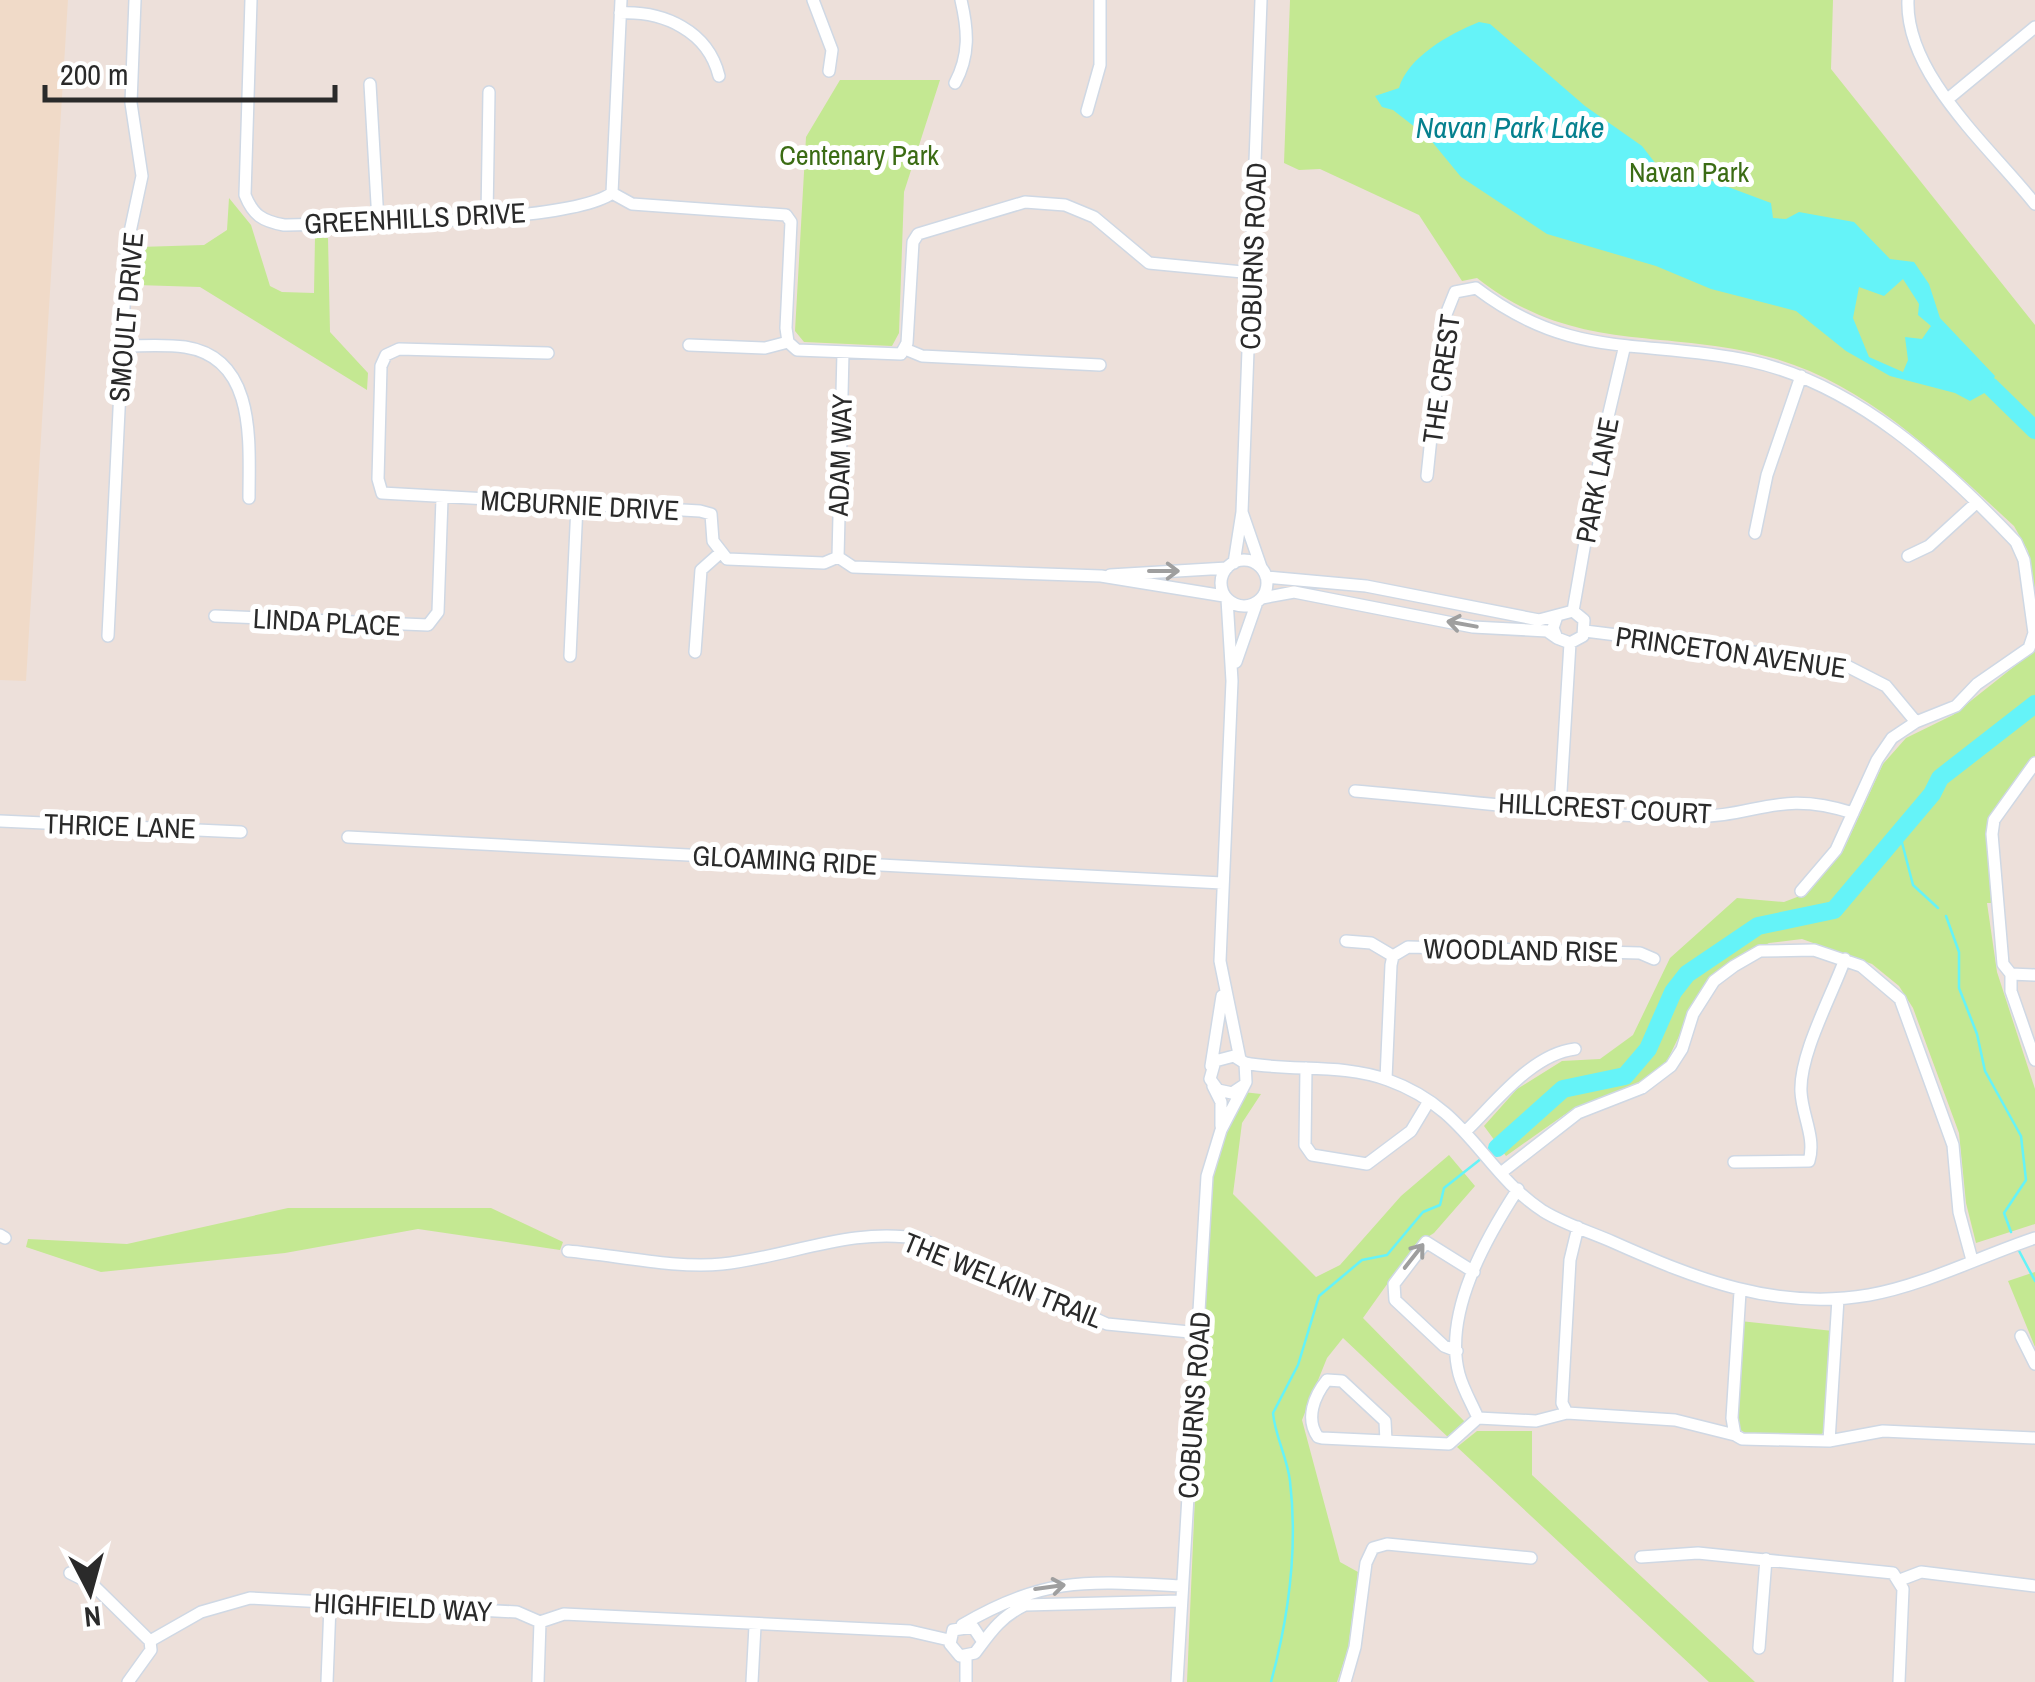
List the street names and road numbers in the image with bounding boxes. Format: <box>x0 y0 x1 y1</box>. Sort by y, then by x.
street label: COBURNS ROAD <box>1231 162 1275 350</box>
street label: GREENHILLS DRIVE <box>303 193 527 243</box>
street label: SMOULT DRIVE <box>100 231 152 403</box>
street label: THE CREST <box>1413 312 1469 446</box>
street label: ADAM WAY <box>819 392 861 518</box>
street label: PARK LANE <box>1566 414 1628 546</box>
street label: MCBURNIE DRIVE <box>480 481 680 529</box>
street label: LINDA PLACE <box>252 599 402 645</box>
street label: PRINCETON AVENUE <box>1613 617 1849 687</box>
street label: HILLCREST COURT <box>1497 783 1713 833</box>
street label: THRICE LANE <box>43 804 197 848</box>
street label: GLOAMING RIDE <box>692 836 878 884</box>
street label: WOODLAND RISE <box>1423 929 1619 971</box>
street label: THE WELKIN TRAIL <box>898 1223 1108 1337</box>
street label: COBURNS ROAD <box>1169 1310 1219 1500</box>
street label: HIGHFIELD WAY <box>313 1583 494 1631</box>

